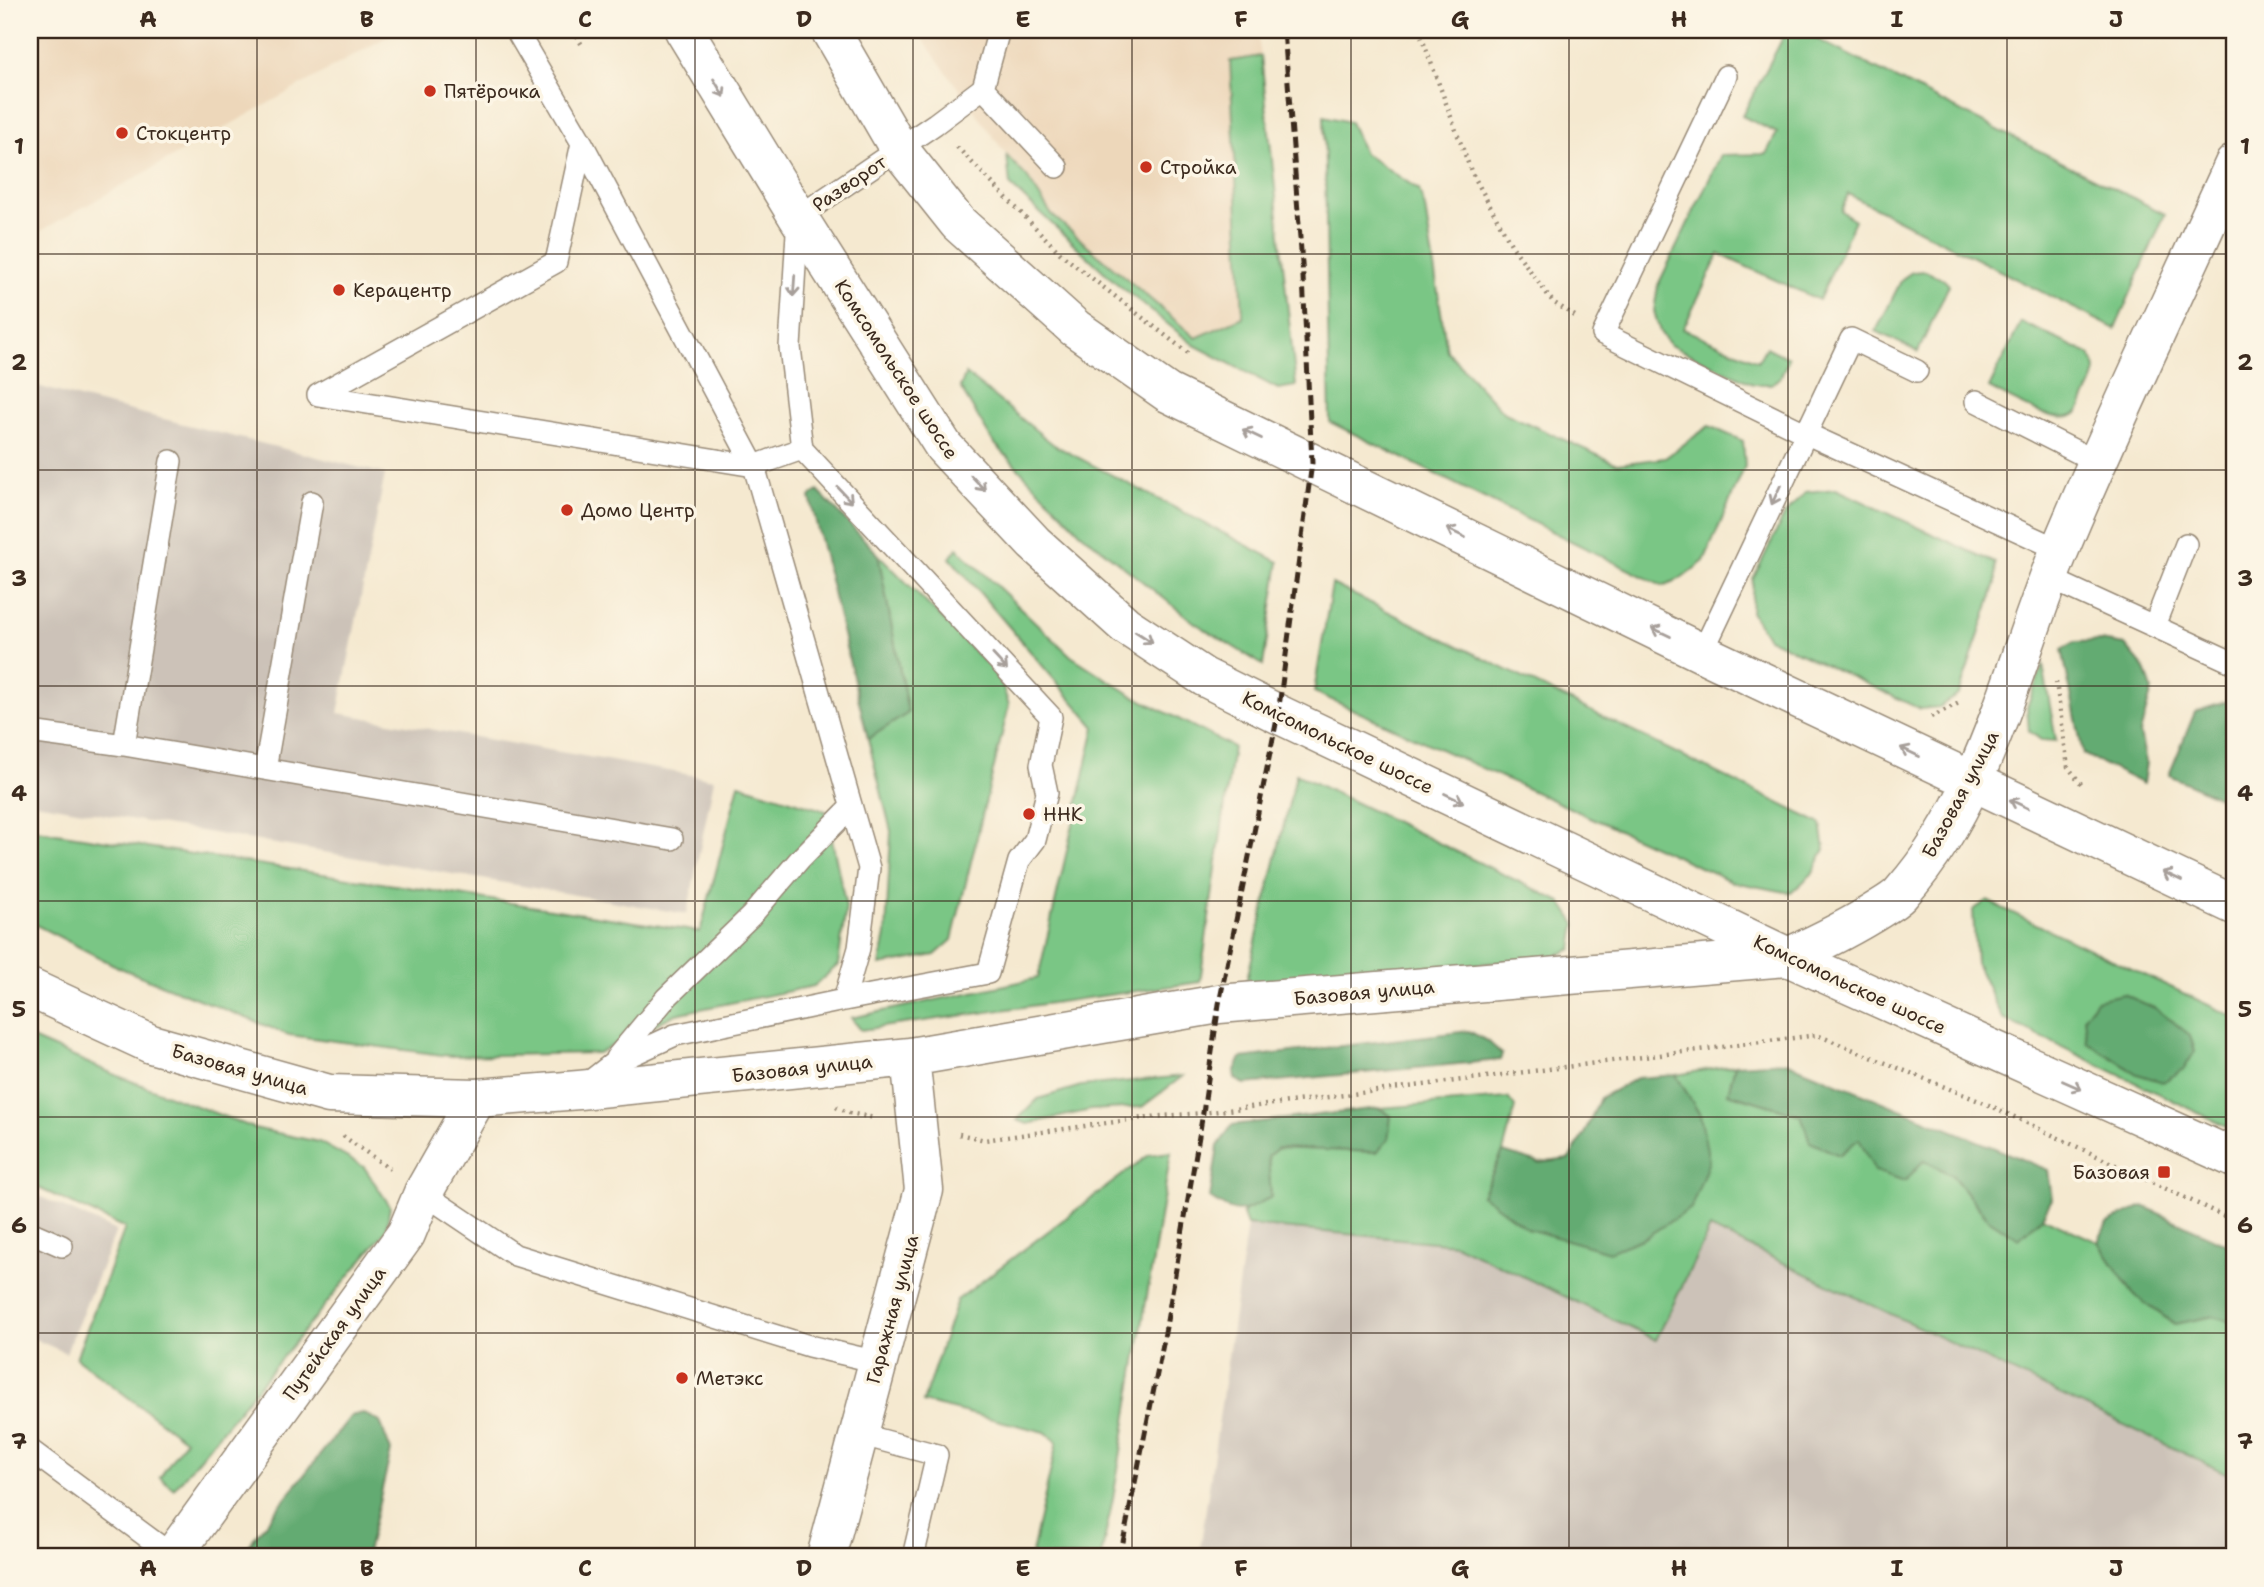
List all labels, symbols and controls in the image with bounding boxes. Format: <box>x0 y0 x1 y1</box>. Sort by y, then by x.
text: A <box>139 4 157 34</box>
text: B <box>360 4 374 34</box>
text: C <box>578 4 592 34</box>
text: D <box>796 4 812 34</box>
text: E <box>1015 4 1031 34</box>
text: F <box>1234 4 1248 34</box>
text: G <box>1451 4 1470 34</box>
text: H <box>1671 4 1687 34</box>
text: I <box>1891 4 1904 34</box>
text: J <box>2109 4 2123 34</box>
one-way arrow <box>713 78 727 98</box>
place label: Пятёрочка <box>444 79 540 104</box>
marker: Пятёрочка <box>422 83 438 99</box>
place label: Стокцентр <box>136 121 231 146</box>
marker: Стокцентр <box>114 125 130 141</box>
text: 1 <box>14 131 24 161</box>
text: 1 <box>2240 131 2250 161</box>
street label: Разворот <box>807 149 892 217</box>
place label: Стройка <box>1160 155 1237 180</box>
marker: Стройка <box>1138 159 1154 175</box>
one-way arrow <box>787 274 800 297</box>
street label: Комсомольское шоссе <box>829 275 964 464</box>
place label: Керацентр <box>353 278 452 303</box>
marker: Керацентр <box>331 282 347 298</box>
text: 2 <box>11 347 27 377</box>
text: 2 <box>2237 347 2253 377</box>
one-way arrow <box>1242 426 1263 440</box>
one-way arrow <box>969 474 986 491</box>
one-way arrow <box>1769 484 1782 505</box>
one-way arrow <box>837 486 854 503</box>
place label: Домо Центр <box>581 498 695 523</box>
marker: Домо Центр <box>559 502 575 518</box>
one-way arrow <box>1446 526 1467 539</box>
text: 3 <box>11 563 27 593</box>
text: 3 <box>2237 563 2253 593</box>
one-way arrow <box>1651 625 1672 639</box>
one-way arrow <box>1134 630 1153 644</box>
one-way arrow <box>992 653 1008 671</box>
street label: Комсомольское шоссе <box>1238 685 1437 800</box>
street label: Базовая улица <box>1916 726 2005 862</box>
one-way arrow <box>1900 745 1921 759</box>
text: 4 <box>11 778 27 808</box>
text: 4 <box>2237 778 2253 808</box>
one-way arrow <box>1443 792 1464 805</box>
one-way arrow <box>2009 797 2031 810</box>
place label: ННК <box>1043 802 1083 827</box>
marker: ННК <box>1021 806 1037 822</box>
one-way arrow <box>2162 869 2184 882</box>
street label: Комсомольское шоссе <box>1750 929 1950 1040</box>
street label: Базовая улица <box>1293 974 1436 1011</box>
text: 5 <box>12 994 26 1024</box>
text: 5 <box>2238 994 2252 1024</box>
street label: Базовая улица <box>169 1038 311 1101</box>
street label: Базовая улица <box>731 1049 874 1088</box>
one-way arrow <box>2061 1079 2082 1092</box>
place label: Базовая <box>2073 1160 2150 1185</box>
marker: Базовая <box>2156 1164 2172 1180</box>
text: 6 <box>11 1210 27 1240</box>
text: 6 <box>2237 1210 2253 1240</box>
street label: Гаражная улица <box>861 1232 924 1386</box>
street label: Путейская улица <box>277 1261 392 1405</box>
place label: Метэкс <box>696 1366 764 1391</box>
marker: Метэкс <box>674 1370 690 1386</box>
text: 7 <box>11 1426 27 1456</box>
text: 7 <box>2237 1426 2253 1456</box>
text: A <box>139 1553 157 1583</box>
text: B <box>360 1553 374 1583</box>
text: C <box>578 1553 592 1583</box>
text: D <box>796 1553 812 1583</box>
text: E <box>1015 1553 1031 1583</box>
text: F <box>1234 1553 1248 1583</box>
text: G <box>1451 1553 1470 1583</box>
text: H <box>1671 1553 1687 1583</box>
text: I <box>1891 1553 1904 1583</box>
text: J <box>2109 1553 2123 1583</box>

